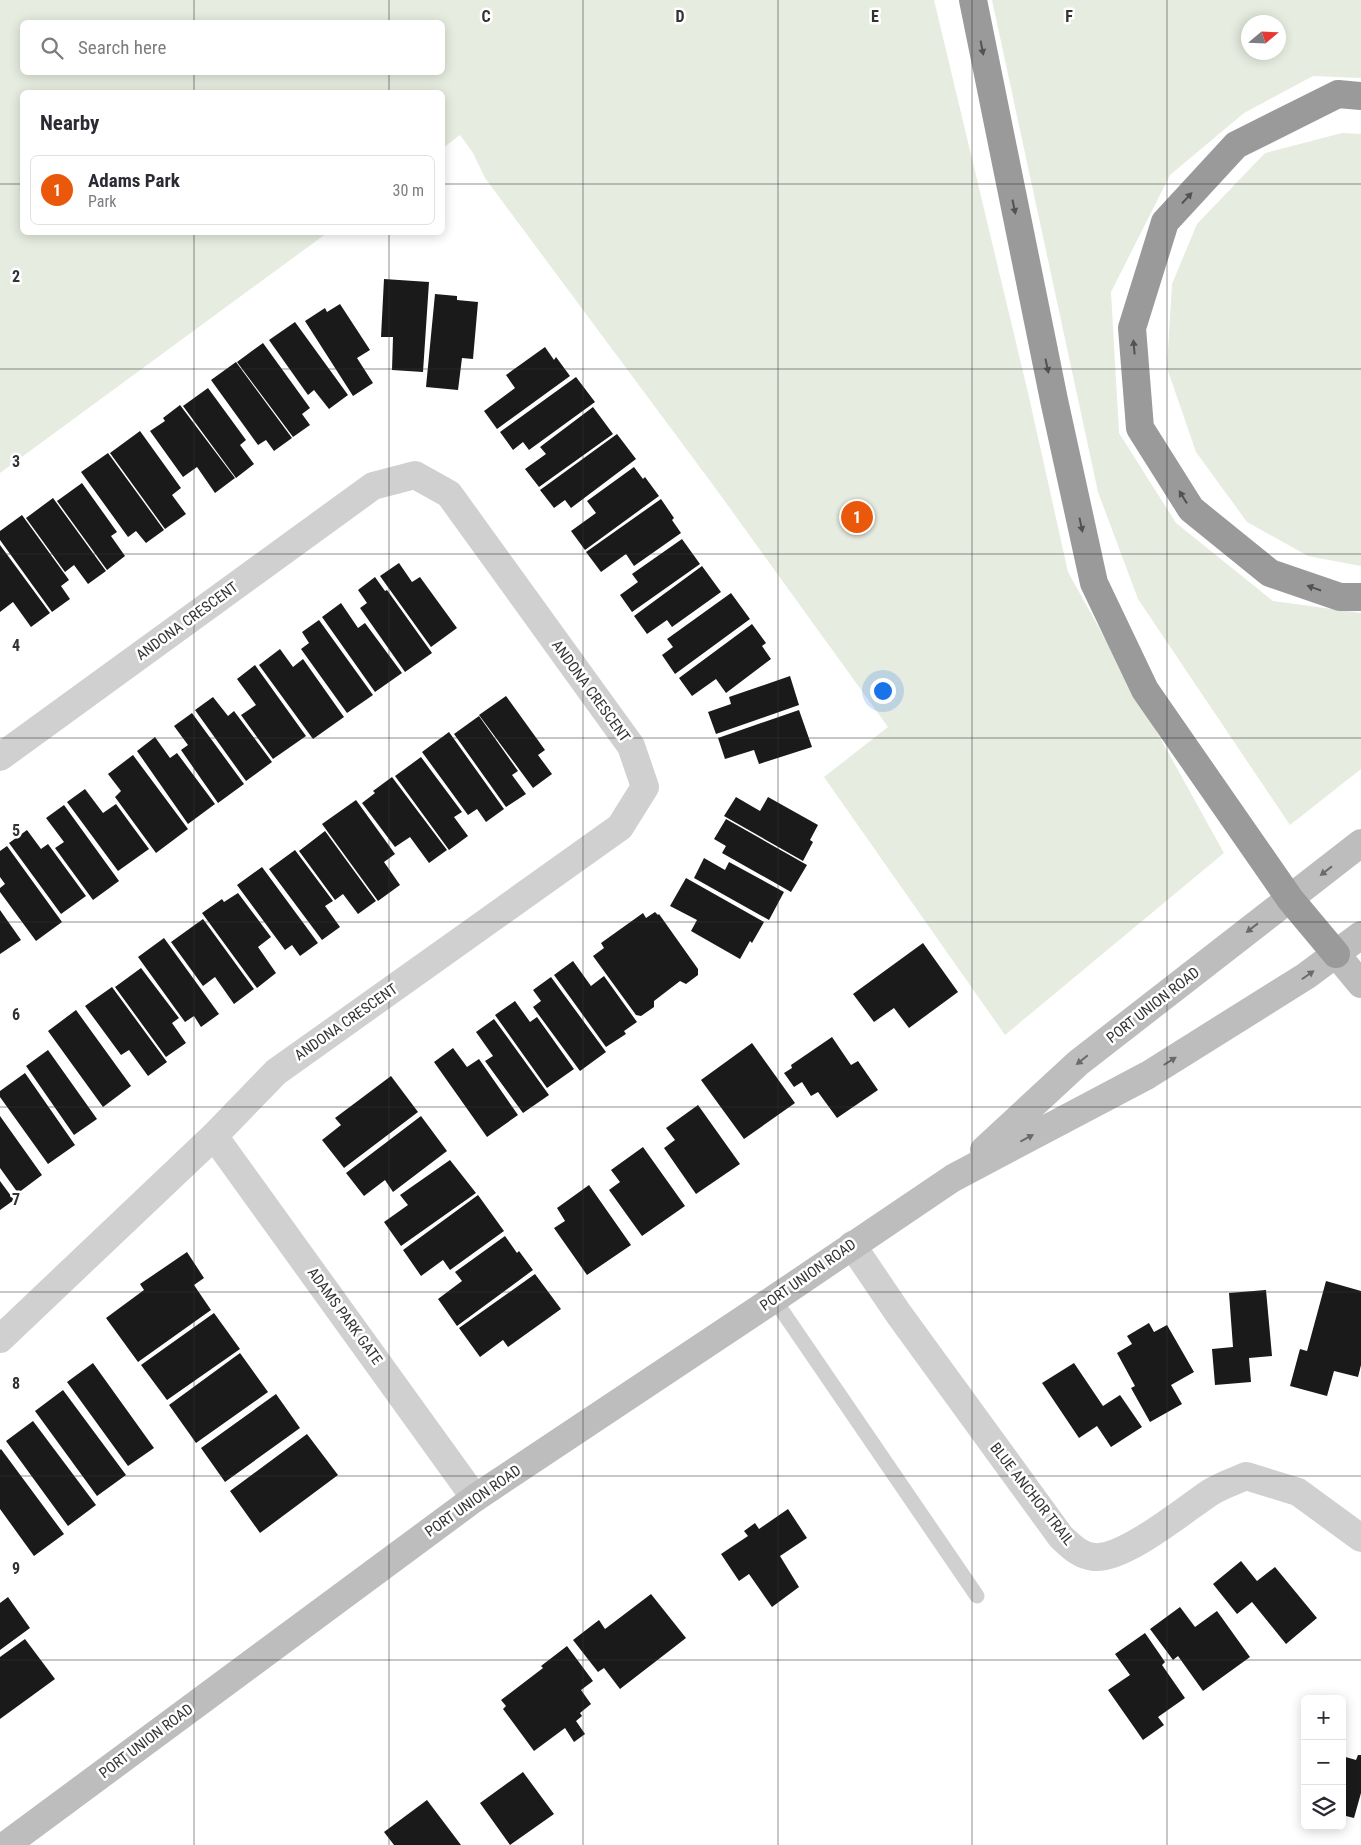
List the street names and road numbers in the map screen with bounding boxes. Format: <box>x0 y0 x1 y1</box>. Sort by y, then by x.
street label: ANDONA CRESCENT <box>133 578 242 664</box>
street label: ANDONA CRESCENT <box>548 637 634 746</box>
street label: PORT UNION ROAD <box>1103 963 1203 1047</box>
street label: ANDONA CRESCENT <box>291 980 401 1064</box>
street label: PORT UNION ROAD <box>757 1235 859 1315</box>
street label: ADAMS PARK GATE <box>304 1264 386 1368</box>
street label: BLUE ANCHOR TRAIL <box>986 1439 1078 1549</box>
street label: PORT UNION ROAD <box>422 1461 524 1541</box>
street label: PORT UNION ROAD <box>95 1700 197 1782</box>

